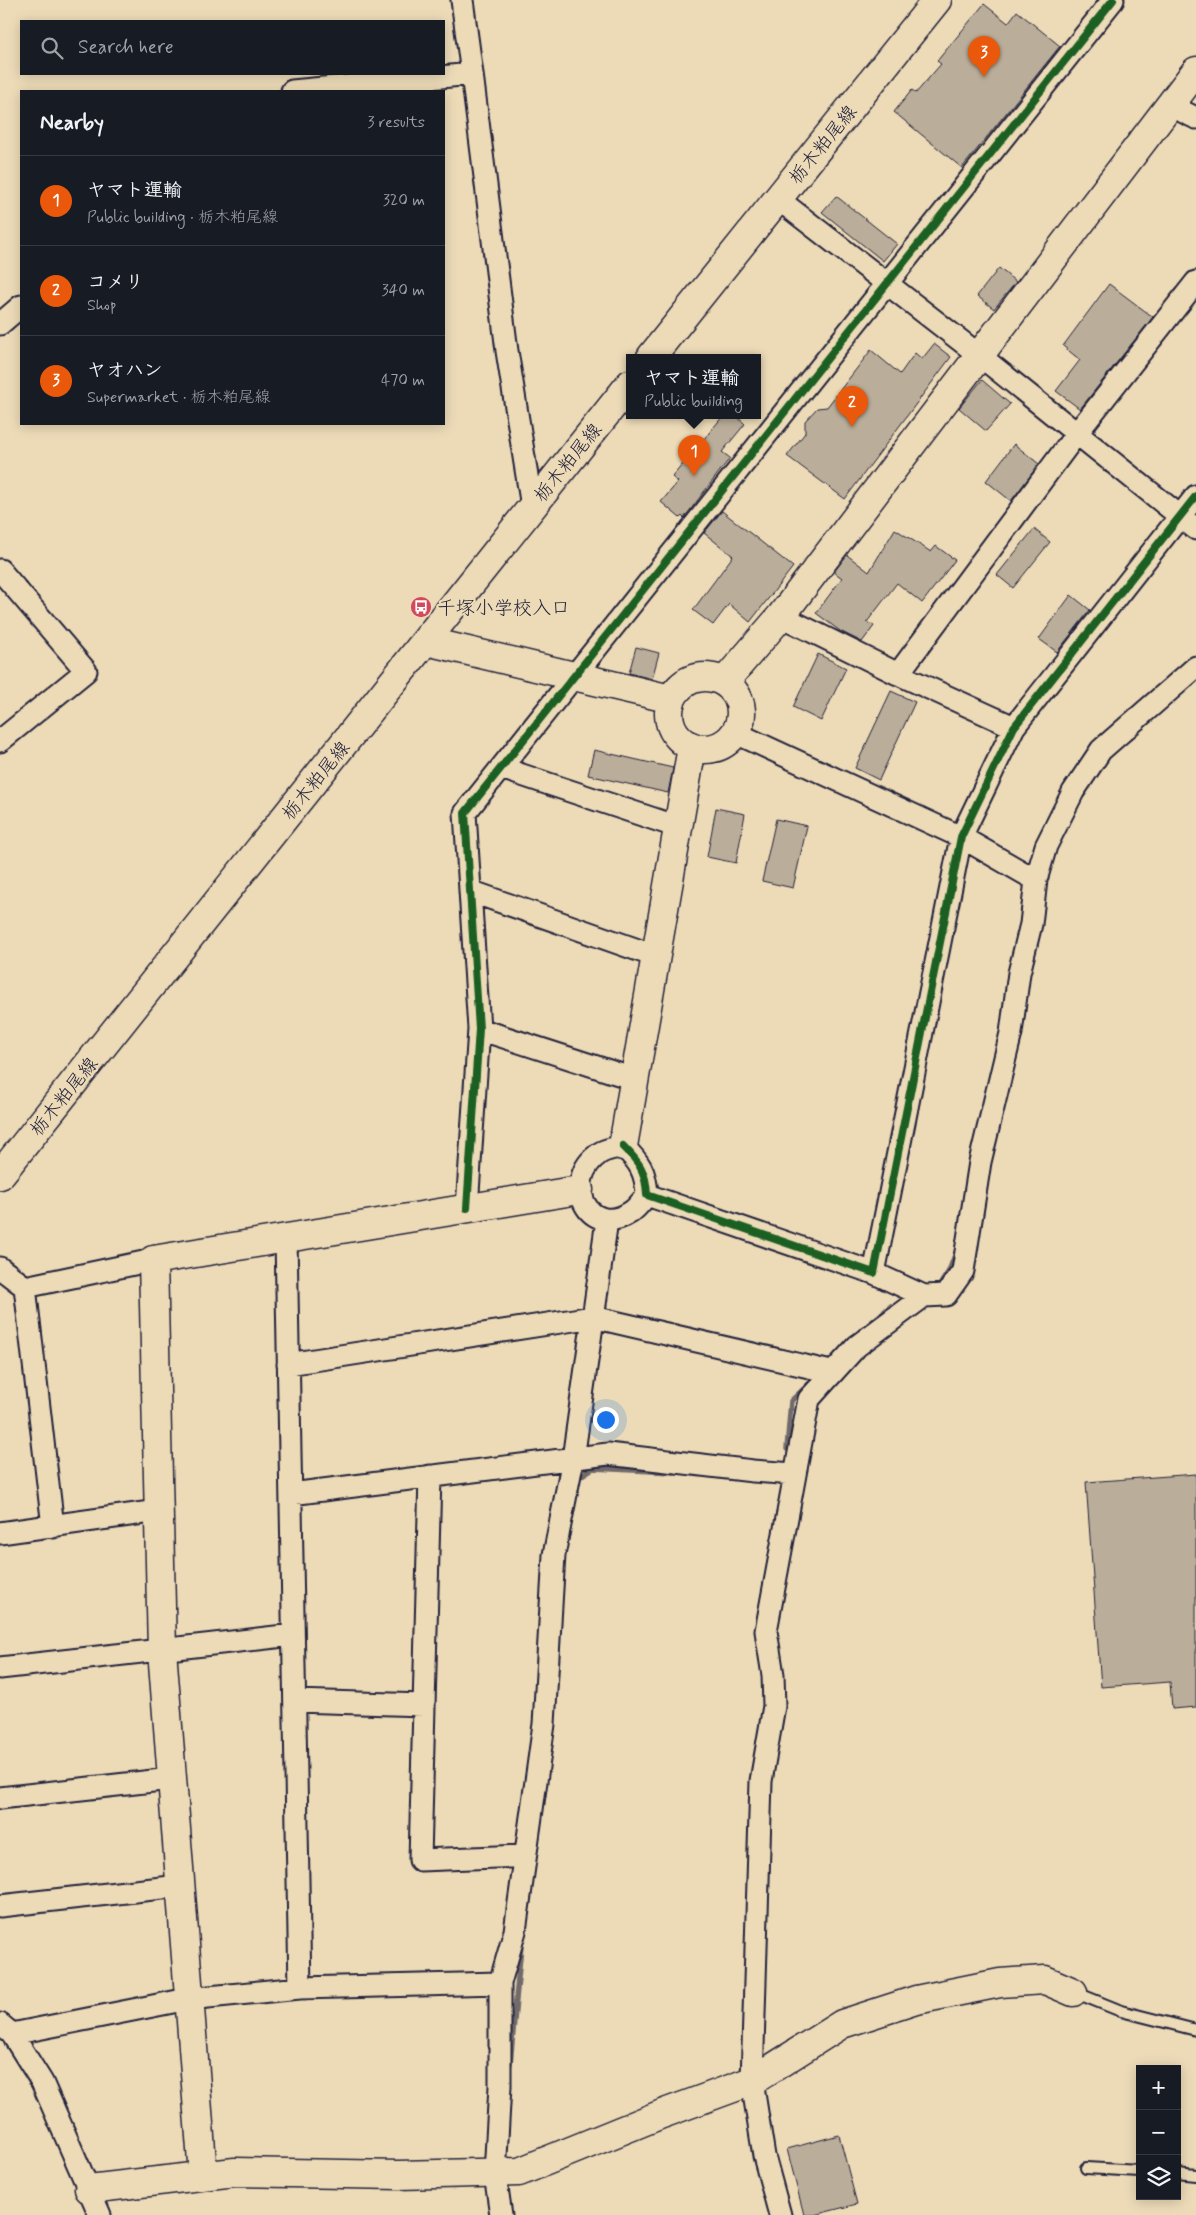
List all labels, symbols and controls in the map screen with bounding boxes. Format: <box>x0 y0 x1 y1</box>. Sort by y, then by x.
search box <box>20 20 445 75</box>
icon: search <box>38 34 66 62</box>
text: Search here <box>78 35 174 60</box>
pin: 3 <box>968 36 1000 77</box>
street label: 栃木粕尾線 <box>784 100 863 190</box>
text: Nearby <box>40 109 104 137</box>
text: 3 results <box>367 112 425 133</box>
text: ヤマト運輸 <box>87 178 182 203</box>
text: 1 <box>52 190 60 211</box>
text: 320 m <box>383 190 425 211</box>
text: Public building · 栃木粕尾線 <box>87 207 278 228</box>
text: コメリ <box>87 270 144 295</box>
text: 2 <box>52 280 60 301</box>
text: 340 m <box>381 280 425 301</box>
text: Shop <box>87 295 116 316</box>
popup <box>626 354 761 419</box>
text: ヤオハン <box>87 358 163 383</box>
text: ヤマト運輸 <box>644 366 739 391</box>
text: 3 <box>52 370 60 391</box>
text: 470 m <box>381 370 425 391</box>
pin: 2 <box>836 386 868 427</box>
text: Supermarket · 栃木粕尾線 <box>87 387 271 408</box>
text: Public building <box>644 391 743 412</box>
street label: 栃木粕尾線 <box>529 418 608 508</box>
pin: 1 <box>678 435 710 476</box>
bus stop icon: 千塚小学校入口 <box>409 595 433 619</box>
place label: 千塚小学校入口 <box>437 596 570 621</box>
street label: 栃木粕尾線 <box>277 736 356 826</box>
street label: 栃木粕尾線 <box>25 1052 104 1142</box>
your location <box>593 1407 619 1433</box>
map controls <box>1136 2065 1181 2200</box>
button: + <box>1136 2065 1181 2110</box>
button: − <box>1136 2110 1181 2155</box>
button: layers <box>1136 2155 1181 2200</box>

